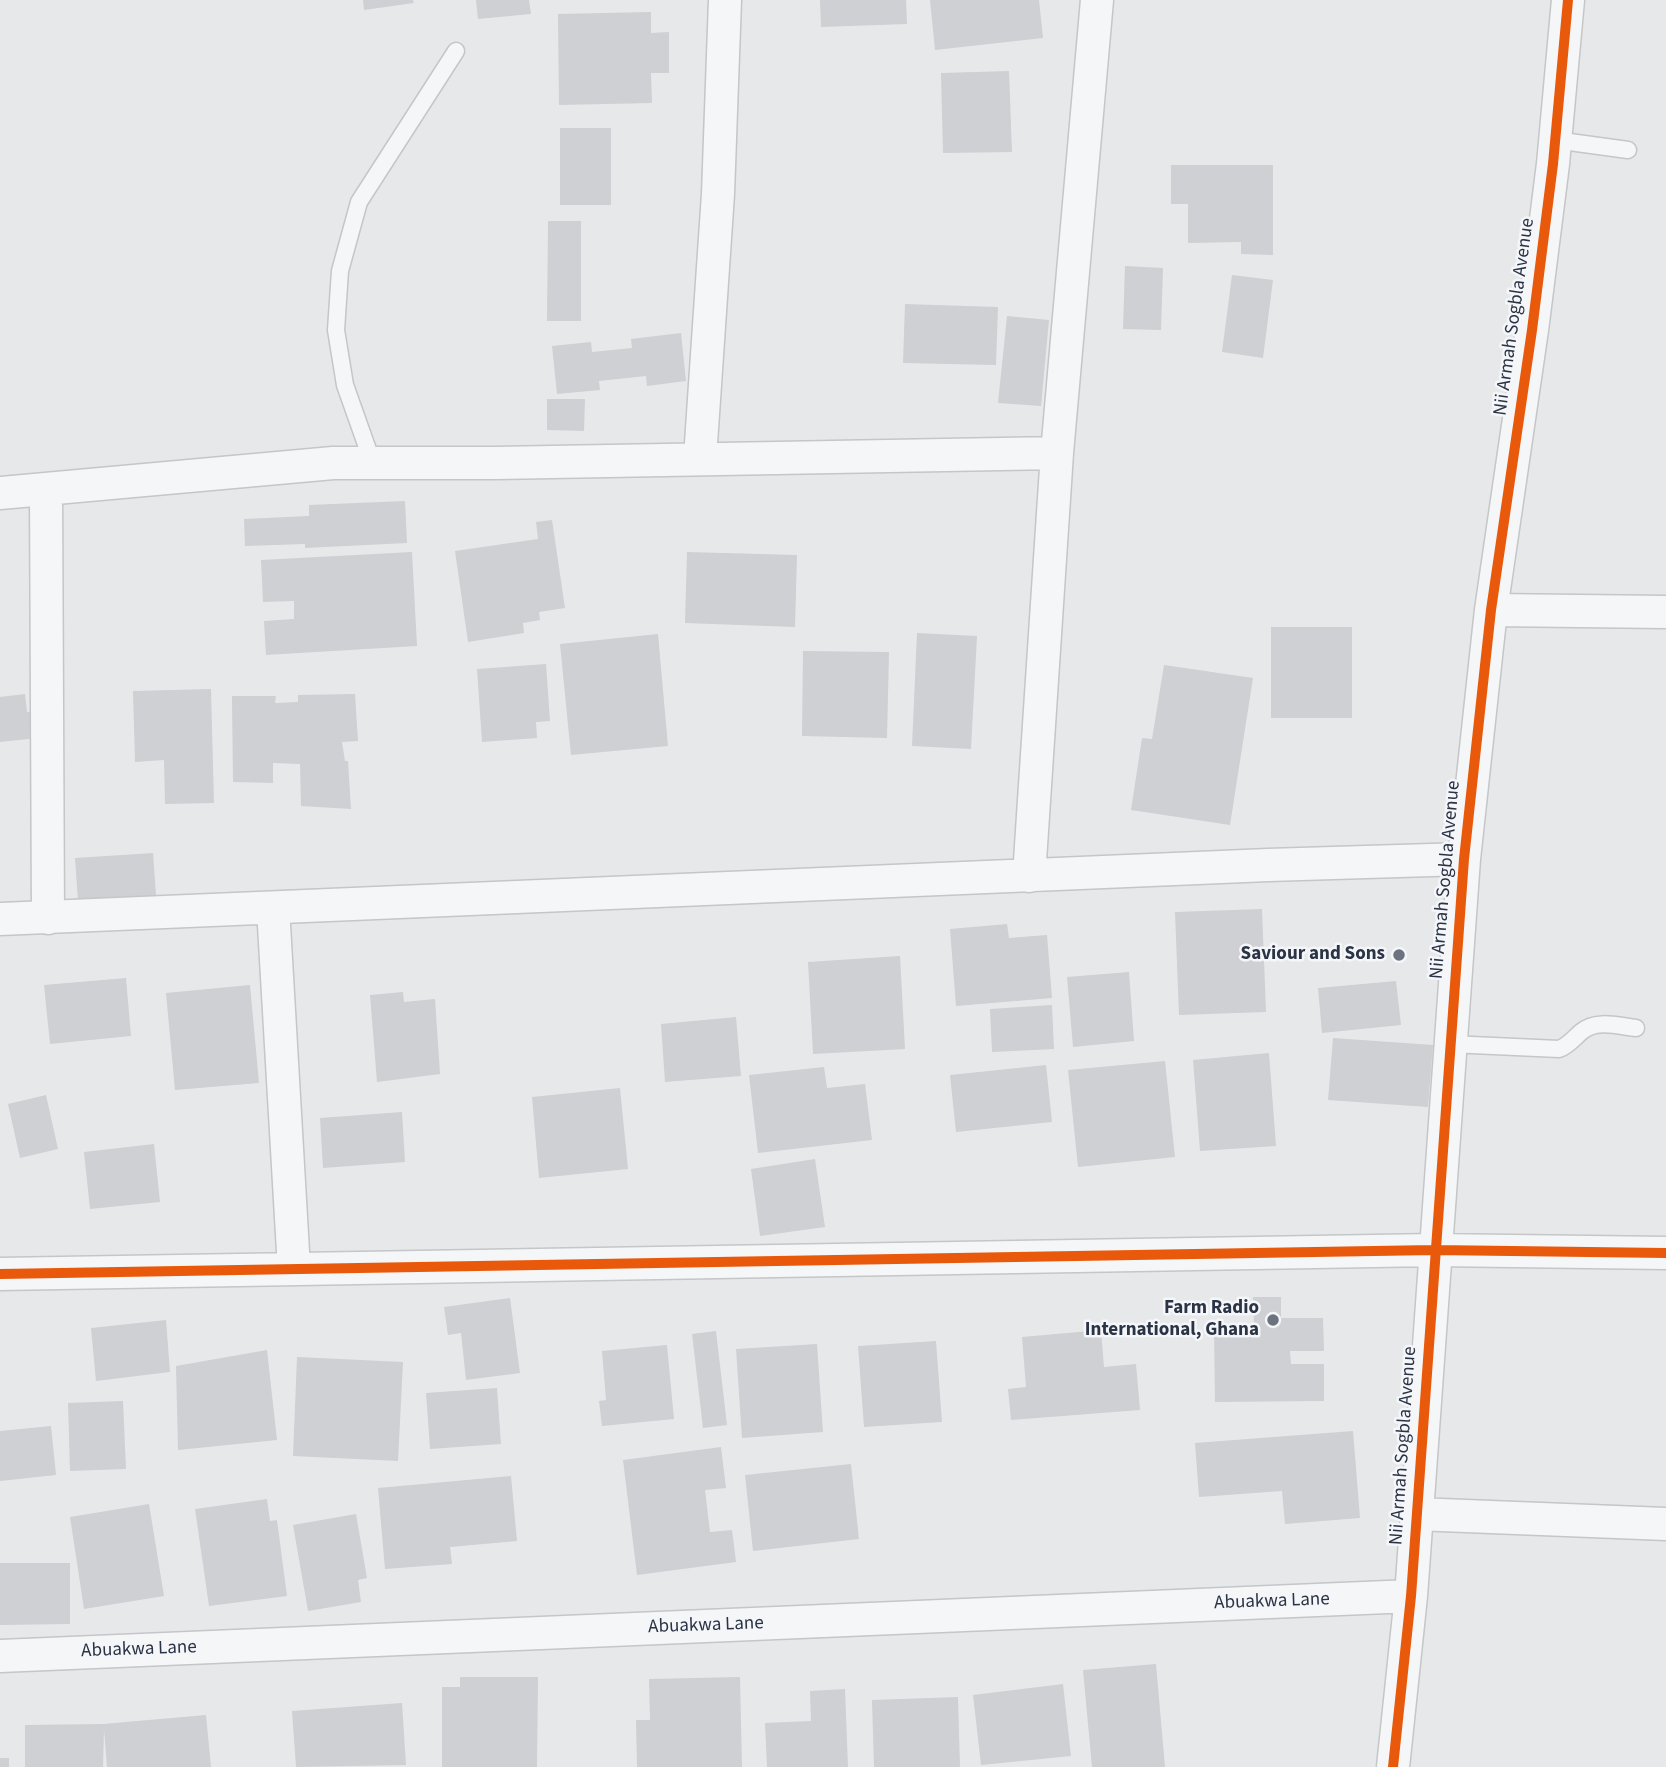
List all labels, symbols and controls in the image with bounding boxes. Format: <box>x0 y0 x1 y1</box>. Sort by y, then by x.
street label: Nii Armah Sogbla Avenue <box>1490 217 1540 417</box>
street label: Nii Armah Sogbla Avenue <box>1426 780 1466 980</box>
place label: Saviour and Sons <box>1241 944 1385 966</box>
marker: Saviour and Sons <box>1391 947 1407 963</box>
place label: Farm Radio International, Ghana <box>1085 1298 1259 1342</box>
marker: Farm Radio International, Ghana <box>1265 1312 1281 1328</box>
street label: Nii Armah Sogbla Avenue <box>1386 1346 1422 1546</box>
street label: Abuakwa Lane <box>1214 1589 1330 1615</box>
street label: Abuakwa Lane <box>648 1613 764 1639</box>
street label: Abuakwa Lane <box>81 1637 197 1663</box>

